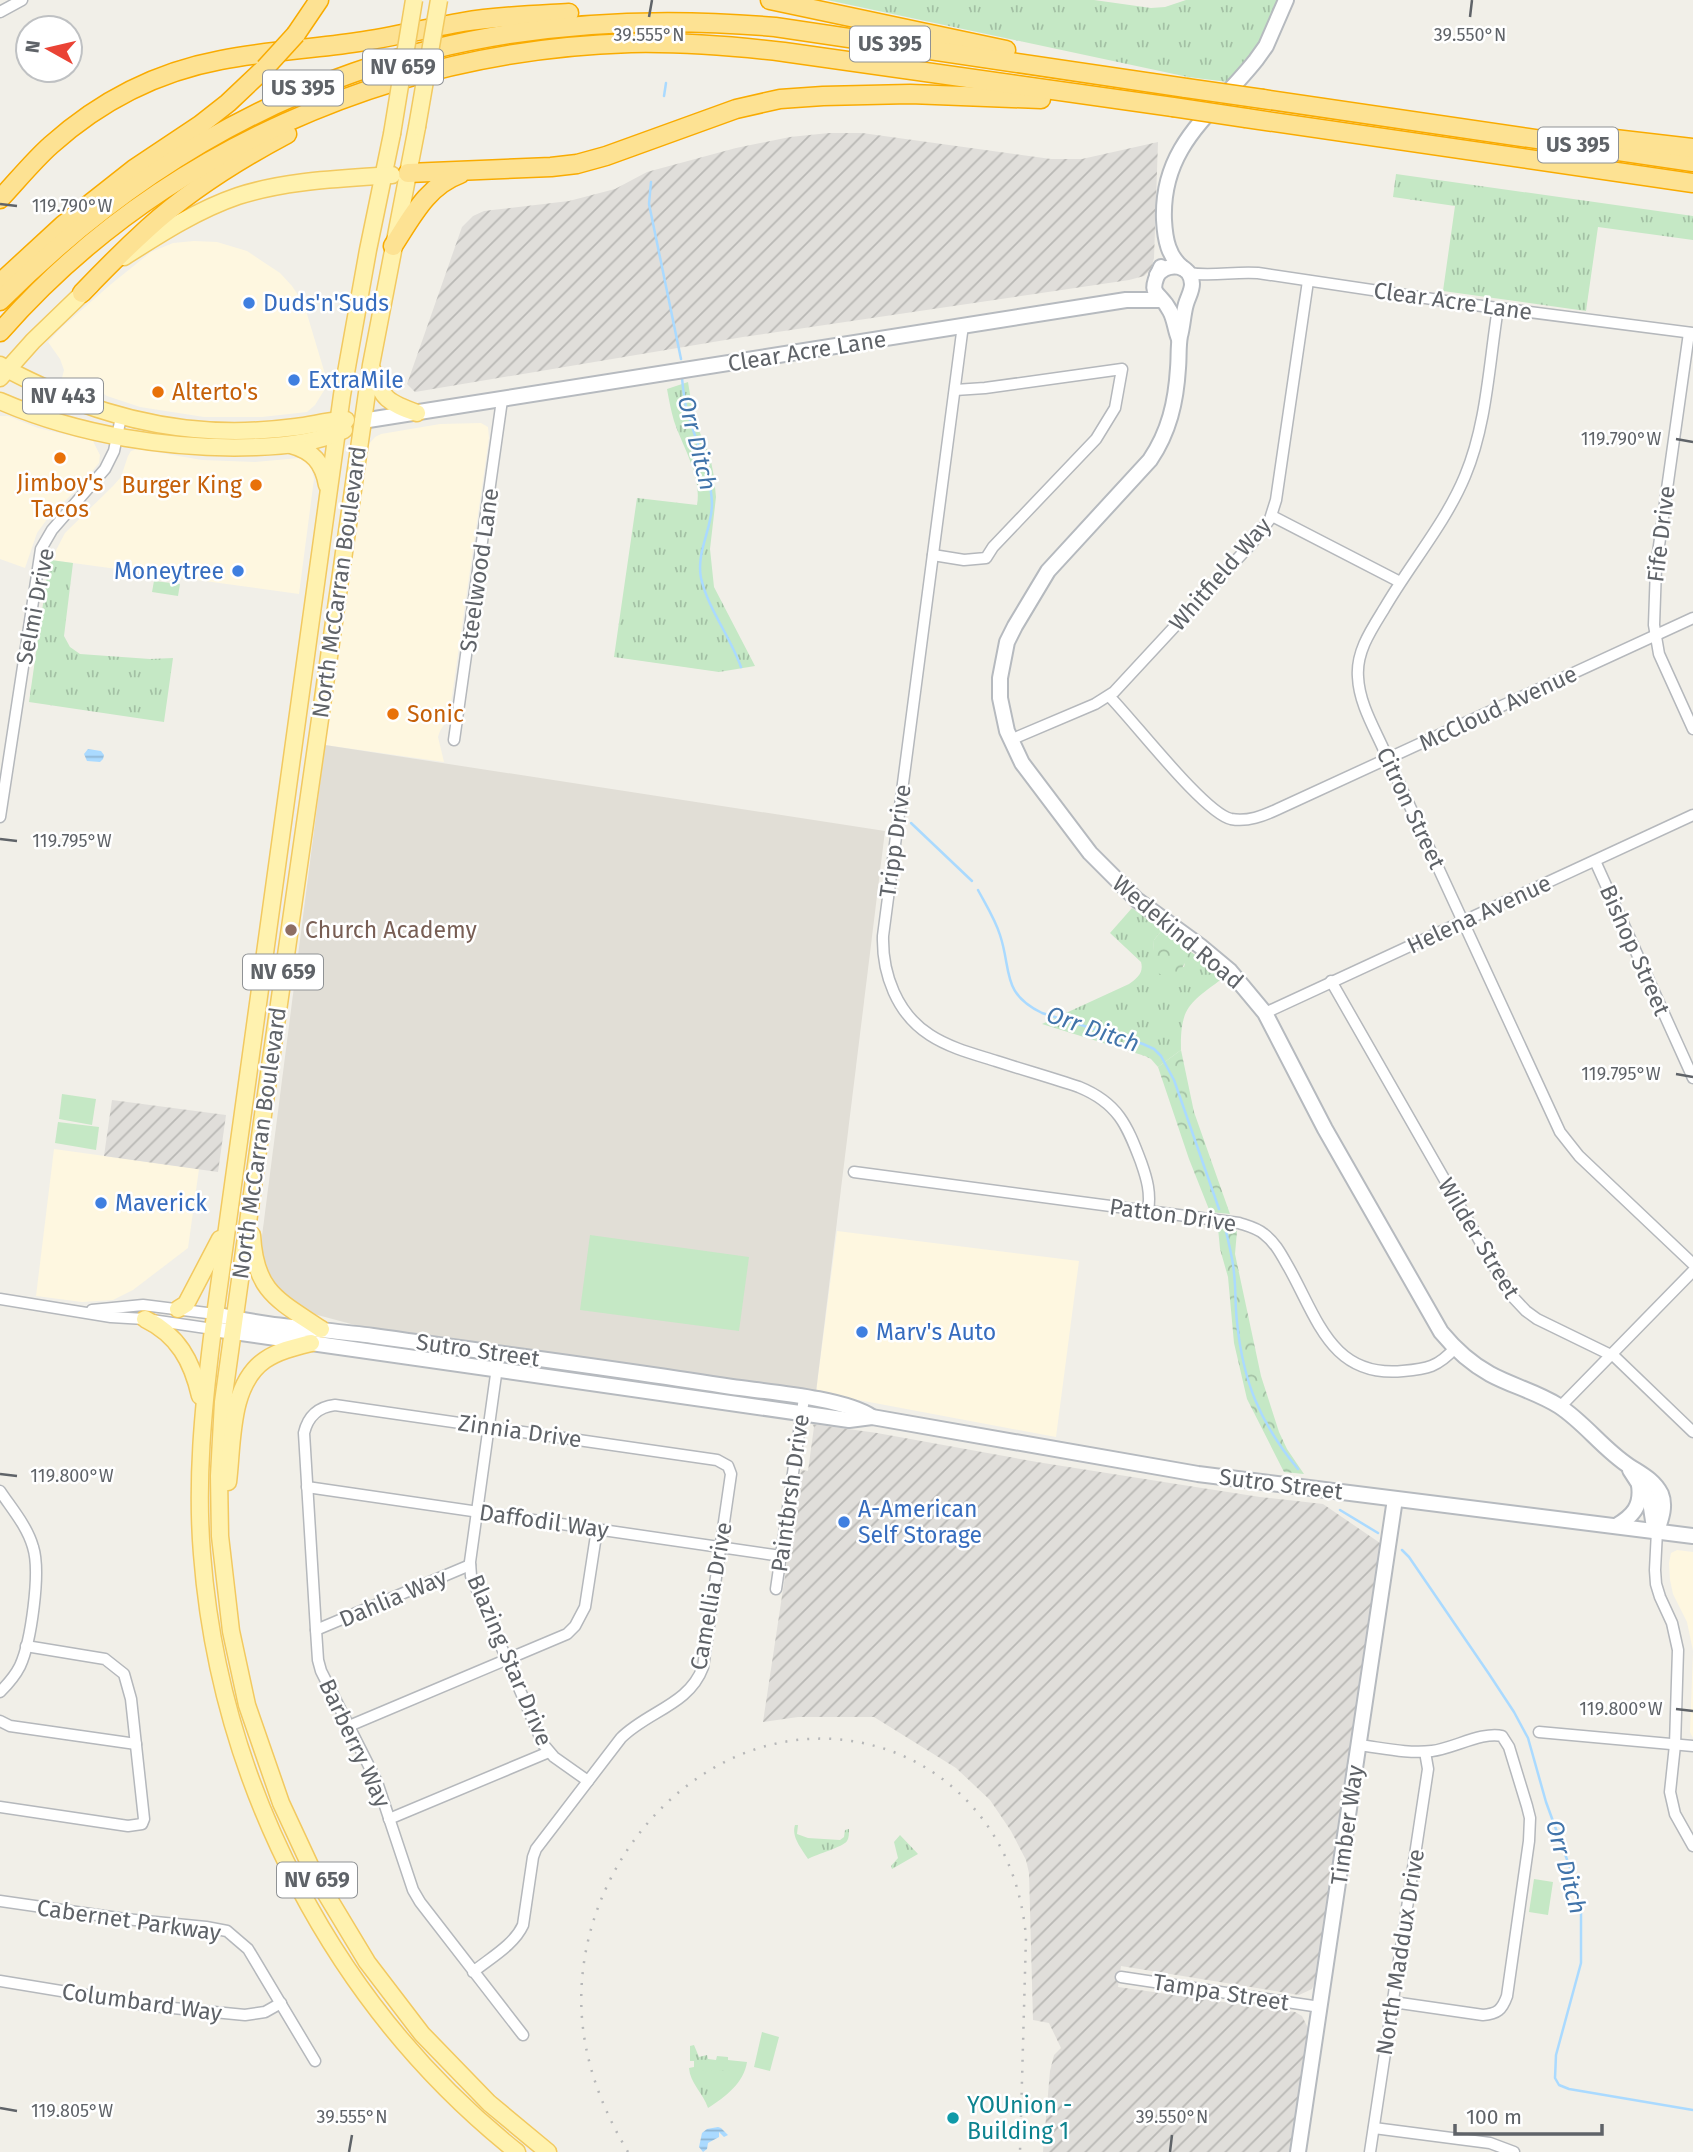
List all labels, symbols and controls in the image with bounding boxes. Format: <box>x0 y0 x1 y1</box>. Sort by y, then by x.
north arrow <box>14 14 84 84</box>
text: 39.555°N <box>613 24 685 46</box>
text: 39.550°N <box>1434 24 1506 46</box>
road number: US 395 <box>850 26 930 61</box>
text: N <box>20 39 45 55</box>
road number: NV 659 <box>363 50 443 84</box>
road number: US 395 <box>263 70 343 106</box>
road number: US 395 <box>1538 128 1618 162</box>
text: 119.790°W <box>32 195 112 217</box>
street label: Clear Acre Lane <box>1372 276 1534 326</box>
place label: Duds'n'Suds <box>263 289 389 317</box>
marker: Duds'n'Suds <box>241 295 257 311</box>
street label: Clear Acre Lane <box>726 325 888 377</box>
place label: ExtraMile <box>308 366 404 394</box>
marker: ExtraMile <box>286 372 302 388</box>
road number: NV 443 <box>23 378 103 414</box>
place label: Alterto's <box>172 378 258 406</box>
marker: Alterto's <box>150 384 166 400</box>
water label: Orr Ditch <box>672 393 722 493</box>
text: 119.790°W <box>1581 428 1661 450</box>
street label: North McCarran Boulevard <box>306 444 372 720</box>
marker: Jimboy's Tacos <box>52 450 68 466</box>
place label: Jimboy's Tacos <box>16 469 104 523</box>
place label: Burger King <box>122 471 242 499</box>
marker: Burger King <box>248 477 264 493</box>
street label: Fife Drive <box>1641 484 1681 584</box>
street label: Steelwood Lane <box>454 486 504 654</box>
street label: Whitfield Way <box>1163 511 1277 637</box>
street label: Selmi Drive <box>10 545 60 667</box>
place label: Moneytree <box>114 557 224 585</box>
marker: Moneytree <box>230 563 246 579</box>
street label: McCloud Avenue <box>1415 659 1581 757</box>
place label: Sonic <box>407 700 464 728</box>
marker: Sonic <box>385 706 401 722</box>
street label: Citron Street <box>1371 743 1452 874</box>
street label: Tripp Drive <box>873 783 917 899</box>
text: 119.795°W <box>32 830 112 852</box>
street label: Helena Avenue <box>1402 868 1556 960</box>
street label: Wedekind Road <box>1107 869 1249 995</box>
street label: Bishop Street <box>1594 880 1677 1020</box>
place label: Church Academy <box>305 916 478 944</box>
marker: Church Academy <box>283 922 299 938</box>
road number: NV 659 <box>243 954 323 990</box>
water label: Orr Ditch <box>1043 1000 1143 1058</box>
street label: North McCarran Boulevard <box>226 1005 292 1281</box>
text: 119.795°W <box>1581 1063 1661 1085</box>
street label: Wilder Street <box>1432 1173 1526 1304</box>
place label: Maverick <box>115 1189 207 1217</box>
street label: Patton Drive <box>1108 1192 1238 1238</box>
marker: Maverick <box>93 1195 109 1211</box>
place label: Marv's Auto <box>876 1318 996 1346</box>
marker: Marv's Auto <box>854 1324 870 1340</box>
street label: Sutro Street <box>414 1327 542 1373</box>
street label: Zinnia Drive <box>456 1408 584 1454</box>
street label: Paintbrsh Drive <box>765 1412 815 1574</box>
street label: Sutro Street <box>1218 1463 1345 1506</box>
text: 119.800°W <box>30 1465 114 1487</box>
place label: A-American Self Storage <box>858 1495 982 1549</box>
street label: Daffodil Way <box>477 1498 611 1544</box>
marker: A-American Self Storage <box>836 1514 852 1530</box>
street label: Camellia Drive <box>684 1520 738 1672</box>
street label: Dahlia Way <box>335 1563 452 1633</box>
street label: Blazing Star Drive <box>461 1570 559 1750</box>
street label: Barberry Way <box>313 1674 397 1812</box>
text: 119.800°W <box>1579 1698 1663 1720</box>
street label: Timber Way <box>1325 1762 1369 1887</box>
water label: Orr Ditch <box>1540 1817 1592 1917</box>
street label: North Maddux Drive <box>1370 1847 1430 2057</box>
road number: NV 659 <box>277 1862 357 1898</box>
street label: Cabernet Parkway <box>35 1893 224 1947</box>
street label: Tampa Street <box>1151 1967 1292 2017</box>
street label: Columbard Way <box>60 1977 225 2027</box>
place label: YOUnion - Building 1 <box>967 2091 1072 2145</box>
scale bar <box>1455 2092 1602 2136</box>
text: 119.805°W <box>31 2100 113 2122</box>
text: 100 m <box>1466 2104 1522 2130</box>
text: 39.555°N <box>316 2106 388 2128</box>
text: 39.550°N <box>1136 2106 1208 2128</box>
marker: YOUnion - Building 1 <box>945 2110 961 2126</box>

